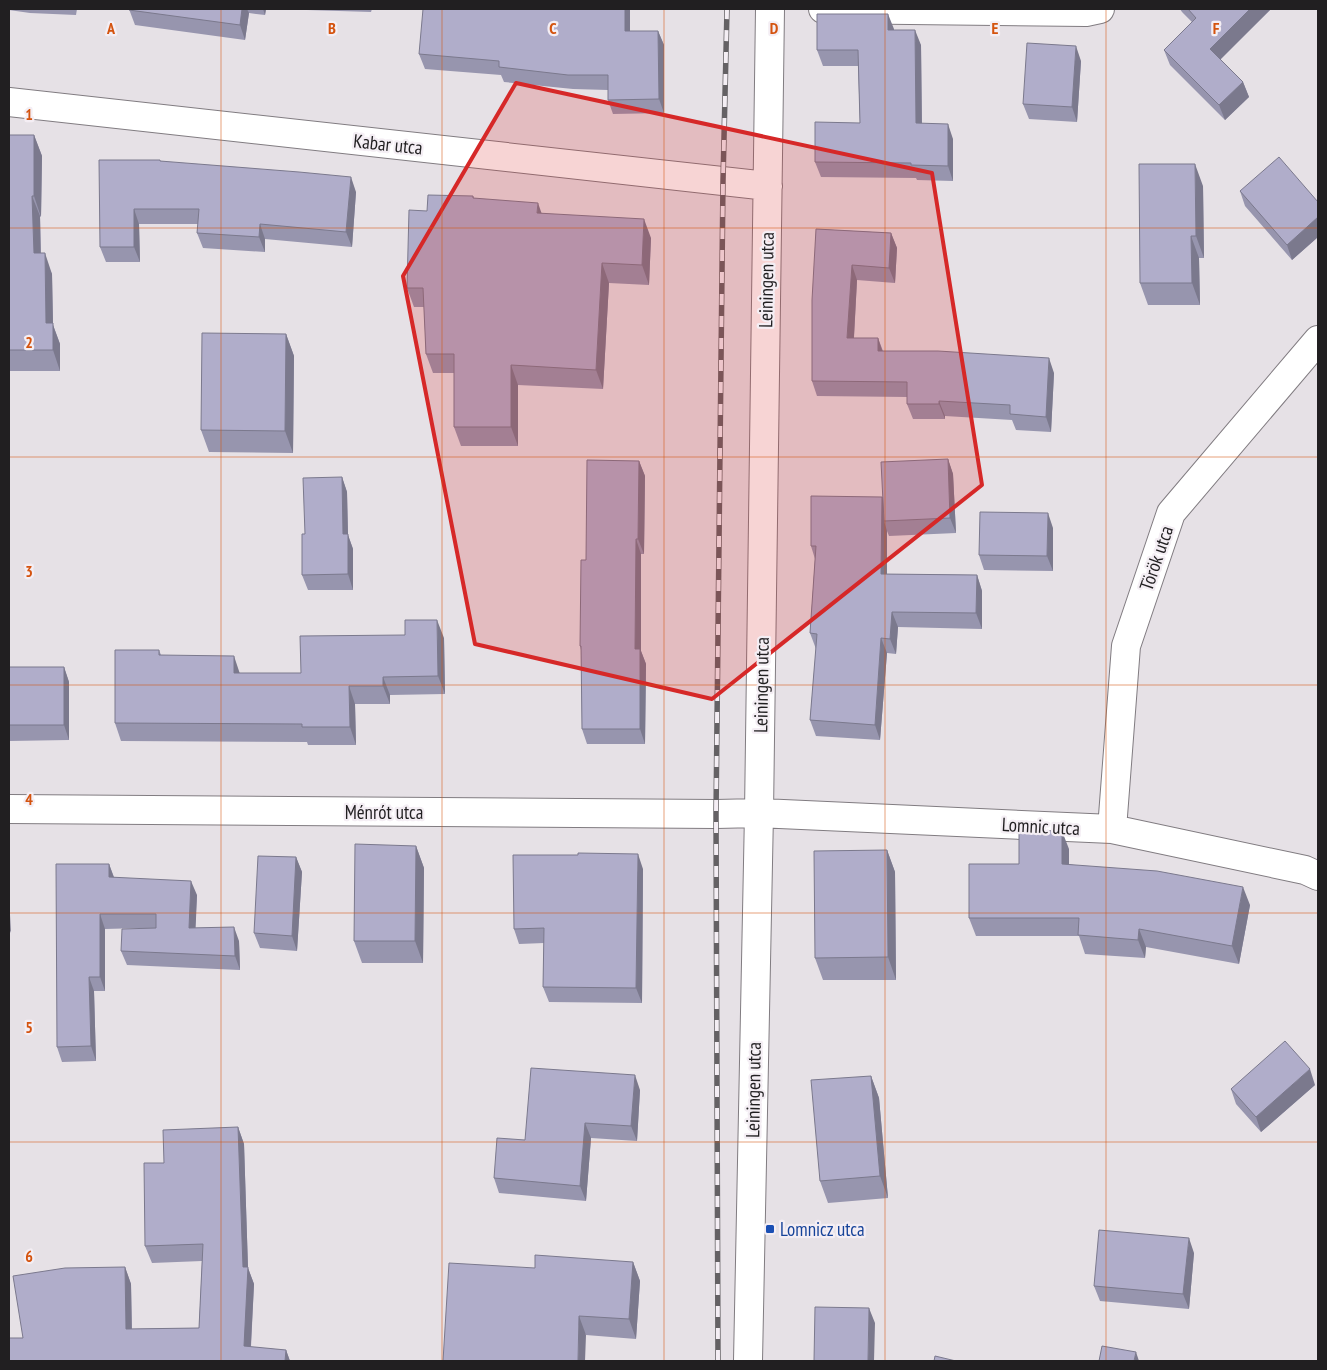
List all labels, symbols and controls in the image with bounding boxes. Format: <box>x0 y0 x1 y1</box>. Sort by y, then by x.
text: A <box>106 18 116 38</box>
text: B <box>328 18 336 38</box>
text: C <box>549 18 557 38</box>
text: D <box>770 18 779 38</box>
text: E <box>992 18 999 38</box>
text: F <box>1213 18 1220 38</box>
text: 1 <box>25 104 33 124</box>
street label: Kabar utca <box>352 128 424 160</box>
street label: Leiningen utca <box>753 232 779 328</box>
text: 2 <box>25 332 33 352</box>
street label: Török utca <box>1134 522 1178 594</box>
text: 3 <box>25 561 33 581</box>
street label: Leiningen utca <box>748 637 774 733</box>
text: 4 <box>25 789 33 809</box>
street label: Ménrót utca <box>345 800 423 824</box>
street label: Lomnic utca <box>1001 812 1081 840</box>
text: 5 <box>25 1017 33 1037</box>
street label: Leiningen utca <box>740 1042 766 1138</box>
place label: Lomnicz utca <box>780 1217 865 1241</box>
marker: Lomnicz utca <box>764 1223 776 1235</box>
text: 6 <box>25 1246 33 1266</box>

